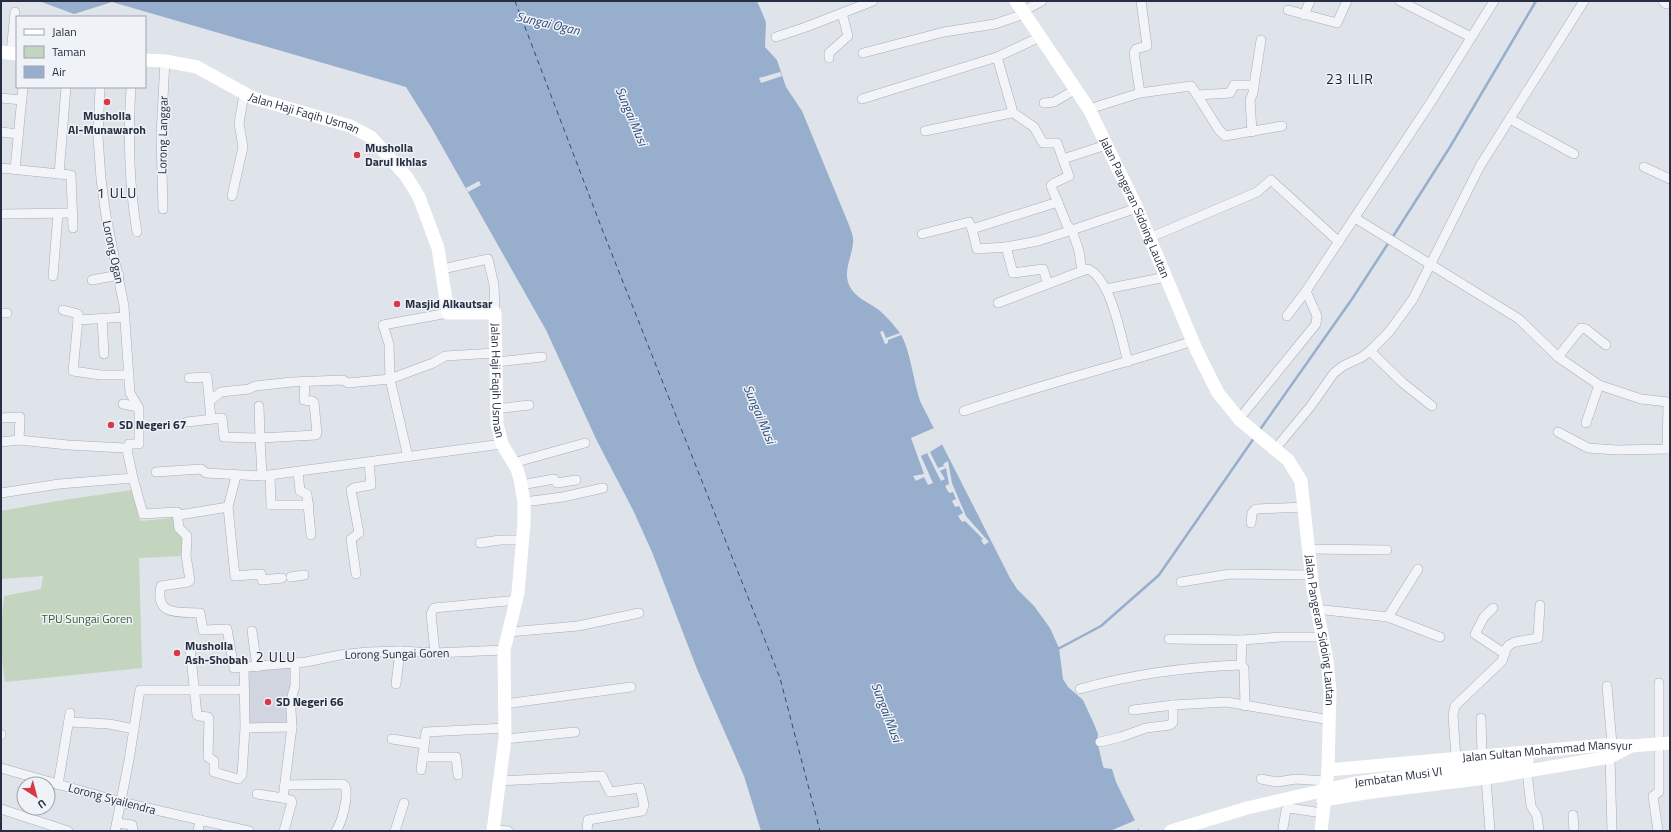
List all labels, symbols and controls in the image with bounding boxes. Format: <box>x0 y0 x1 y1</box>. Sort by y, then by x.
water label: Sungai Ogan <box>514 6 582 40</box>
legend <box>16 16 146 88</box>
text: Jalan <box>52 22 77 41</box>
text: Taman <box>52 42 86 61</box>
text: Air <box>52 62 66 81</box>
district label: 23 ILIR <box>1326 68 1374 89</box>
water label: Sungai Musi <box>611 83 654 150</box>
street label: Jalan Haji Faqih Usman <box>245 87 364 139</box>
street label: Lorong Langgar <box>152 96 173 174</box>
marker: Musholla Al-Munawaroh <box>102 97 112 107</box>
place label: Musholla Al-Munawaroh <box>68 106 146 139</box>
street label: Jalan Pangeran Sidoing Lautan <box>1095 134 1175 281</box>
place label: Musholla Darul Ikhlas <box>365 138 427 171</box>
marker: Musholla Darul Ikhlas <box>352 150 362 160</box>
district label: 1 ULU <box>97 182 137 203</box>
street label: Lorong Ogan <box>98 219 129 285</box>
place label: Masjid Alkautsar <box>405 294 493 313</box>
marker: Masjid Alkautsar <box>392 299 402 309</box>
street label: Jalan Haji Faqih Usman <box>486 323 510 440</box>
water label: Sungai Musi <box>739 381 782 448</box>
place label: SD Negeri 67 <box>119 415 186 434</box>
marker: SD Negeri 67 <box>106 420 116 430</box>
street label: Jalan Pangeran Sidoing Lautan <box>1300 554 1340 706</box>
park label: TPU Sungai Goren <box>42 609 132 628</box>
place label: Musholla Ash-Shobah <box>185 636 248 669</box>
street label: Lorong Sungai Goren <box>344 643 449 664</box>
district label: 2 ULU <box>256 646 296 667</box>
marker: Musholla Ash-Shobah <box>172 648 182 658</box>
water label: Sungai Musi <box>866 679 908 746</box>
place label: SD Negeri 66 <box>276 692 344 711</box>
marker: SD Negeri 66 <box>263 697 273 707</box>
street label: Jalan Sultan Mohammad Mansyur <box>1461 735 1633 767</box>
street label: Jembatan Musi VI <box>1353 761 1443 792</box>
north arrow <box>16 776 56 816</box>
street label: Lorong Syailendra <box>66 778 158 819</box>
text: U <box>34 796 49 813</box>

